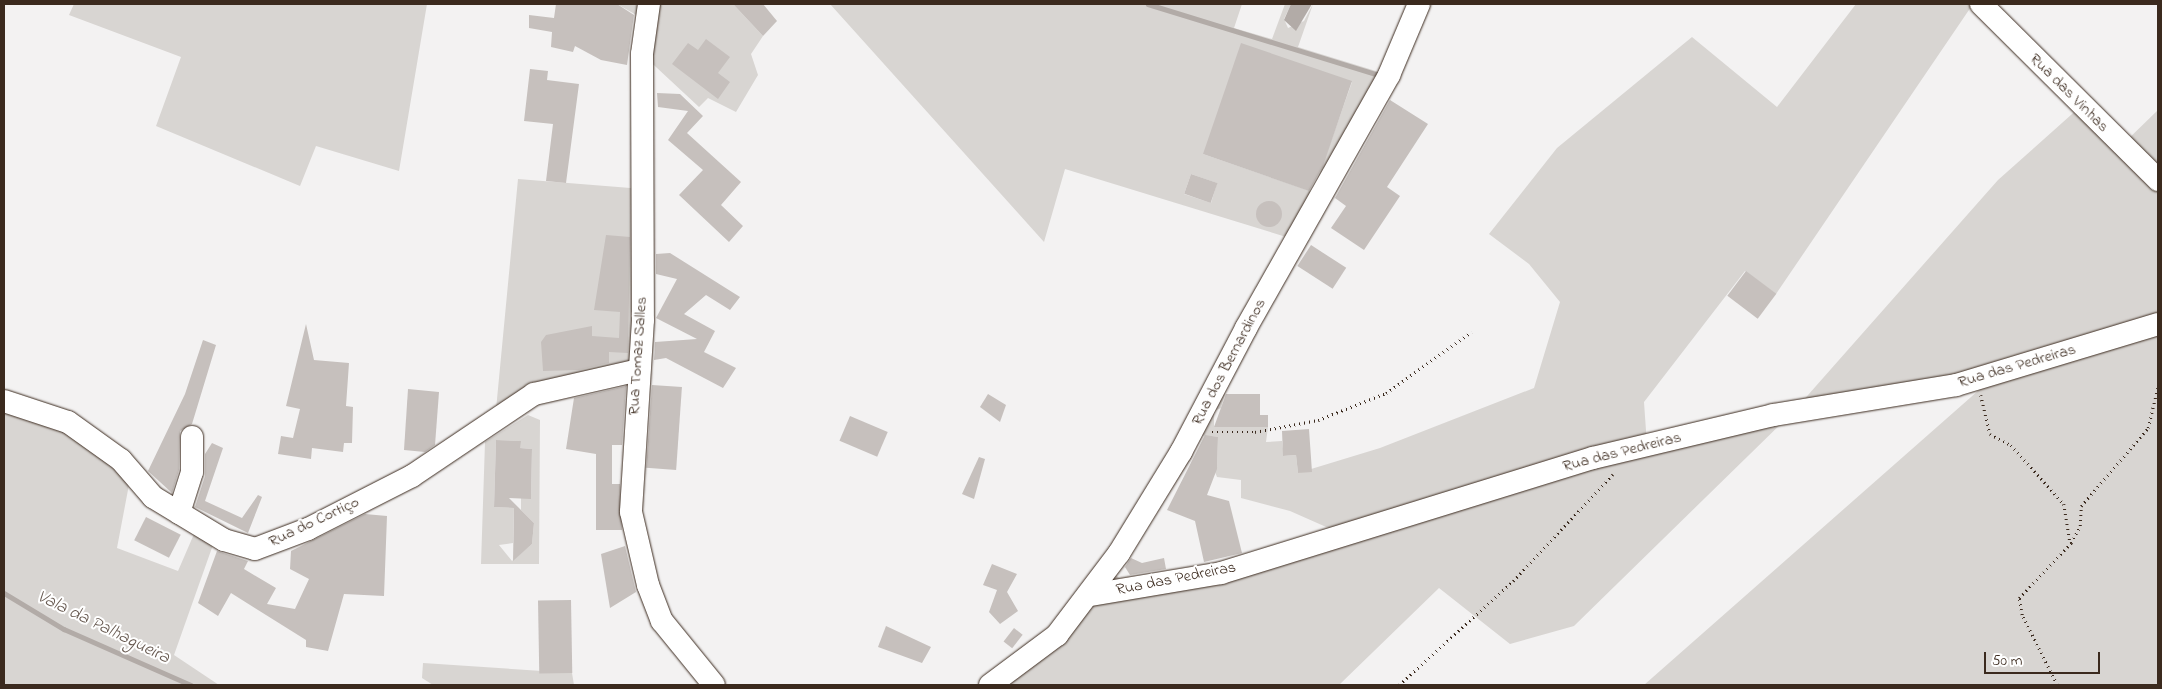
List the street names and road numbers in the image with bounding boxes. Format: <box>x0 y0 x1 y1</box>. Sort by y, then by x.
street label: Rua das Vinhas <box>2025 49 2113 137</box>
street label: Rua dos Bernardinos <box>1188 295 1270 429</box>
street label: Rua Tomaz Salles <box>624 296 652 416</box>
street label: Rua das Pedreiras <box>1956 340 2078 392</box>
street label: Rua das Pedreiras <box>1561 428 1683 476</box>
street label: Rua do Cortiço <box>266 493 362 551</box>
street label: Rua das Pedreiras <box>1114 558 1238 600</box>

